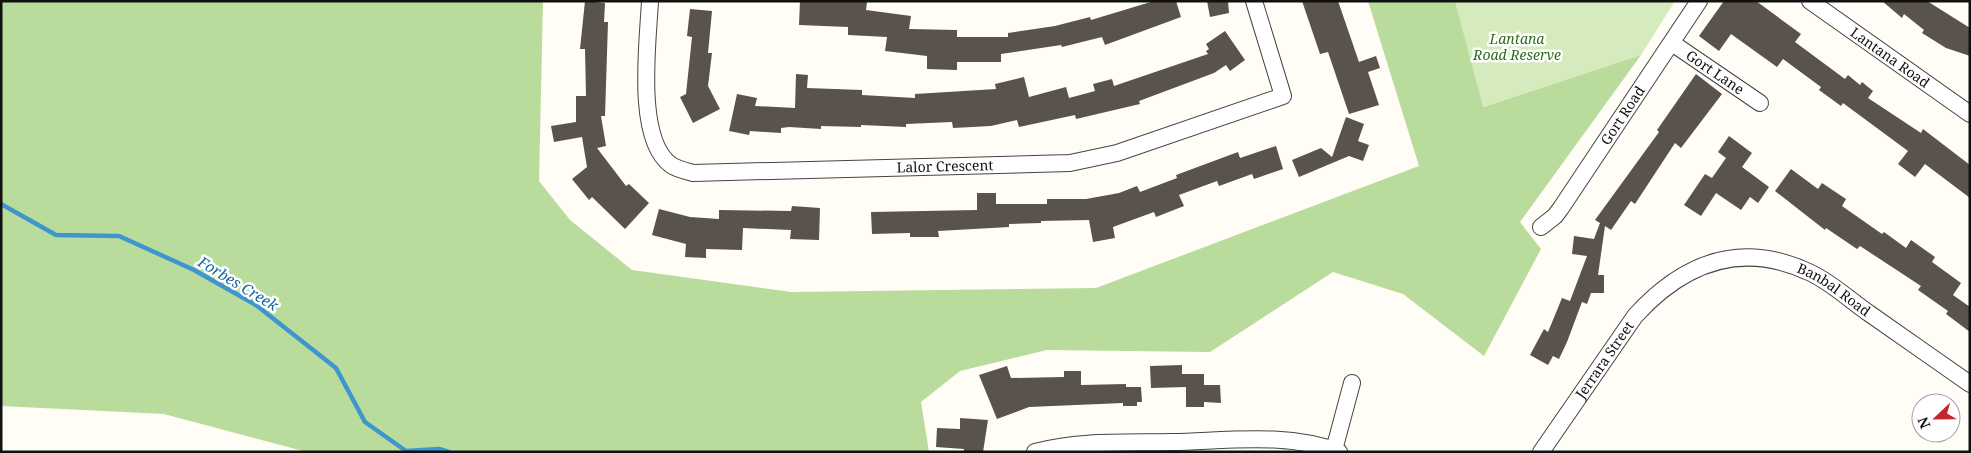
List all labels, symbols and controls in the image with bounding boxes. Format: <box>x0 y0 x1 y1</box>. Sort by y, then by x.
street label: Lantana Road <box>1847 23 1934 92</box>
park label: Lantana Road Reserve <box>1472 29 1561 64</box>
street label: Gort Lane <box>1682 45 1748 98</box>
street label: Gort Road <box>1596 82 1649 148</box>
street label: Lalor Crescent <box>896 155 994 177</box>
water label: Forbes Creek <box>194 251 283 315</box>
street label: Banbal Road <box>1795 258 1875 321</box>
street label: Jerrara Street <box>1570 317 1638 403</box>
north arrow <box>1911 393 1961 443</box>
text: N <box>1913 414 1934 432</box>

